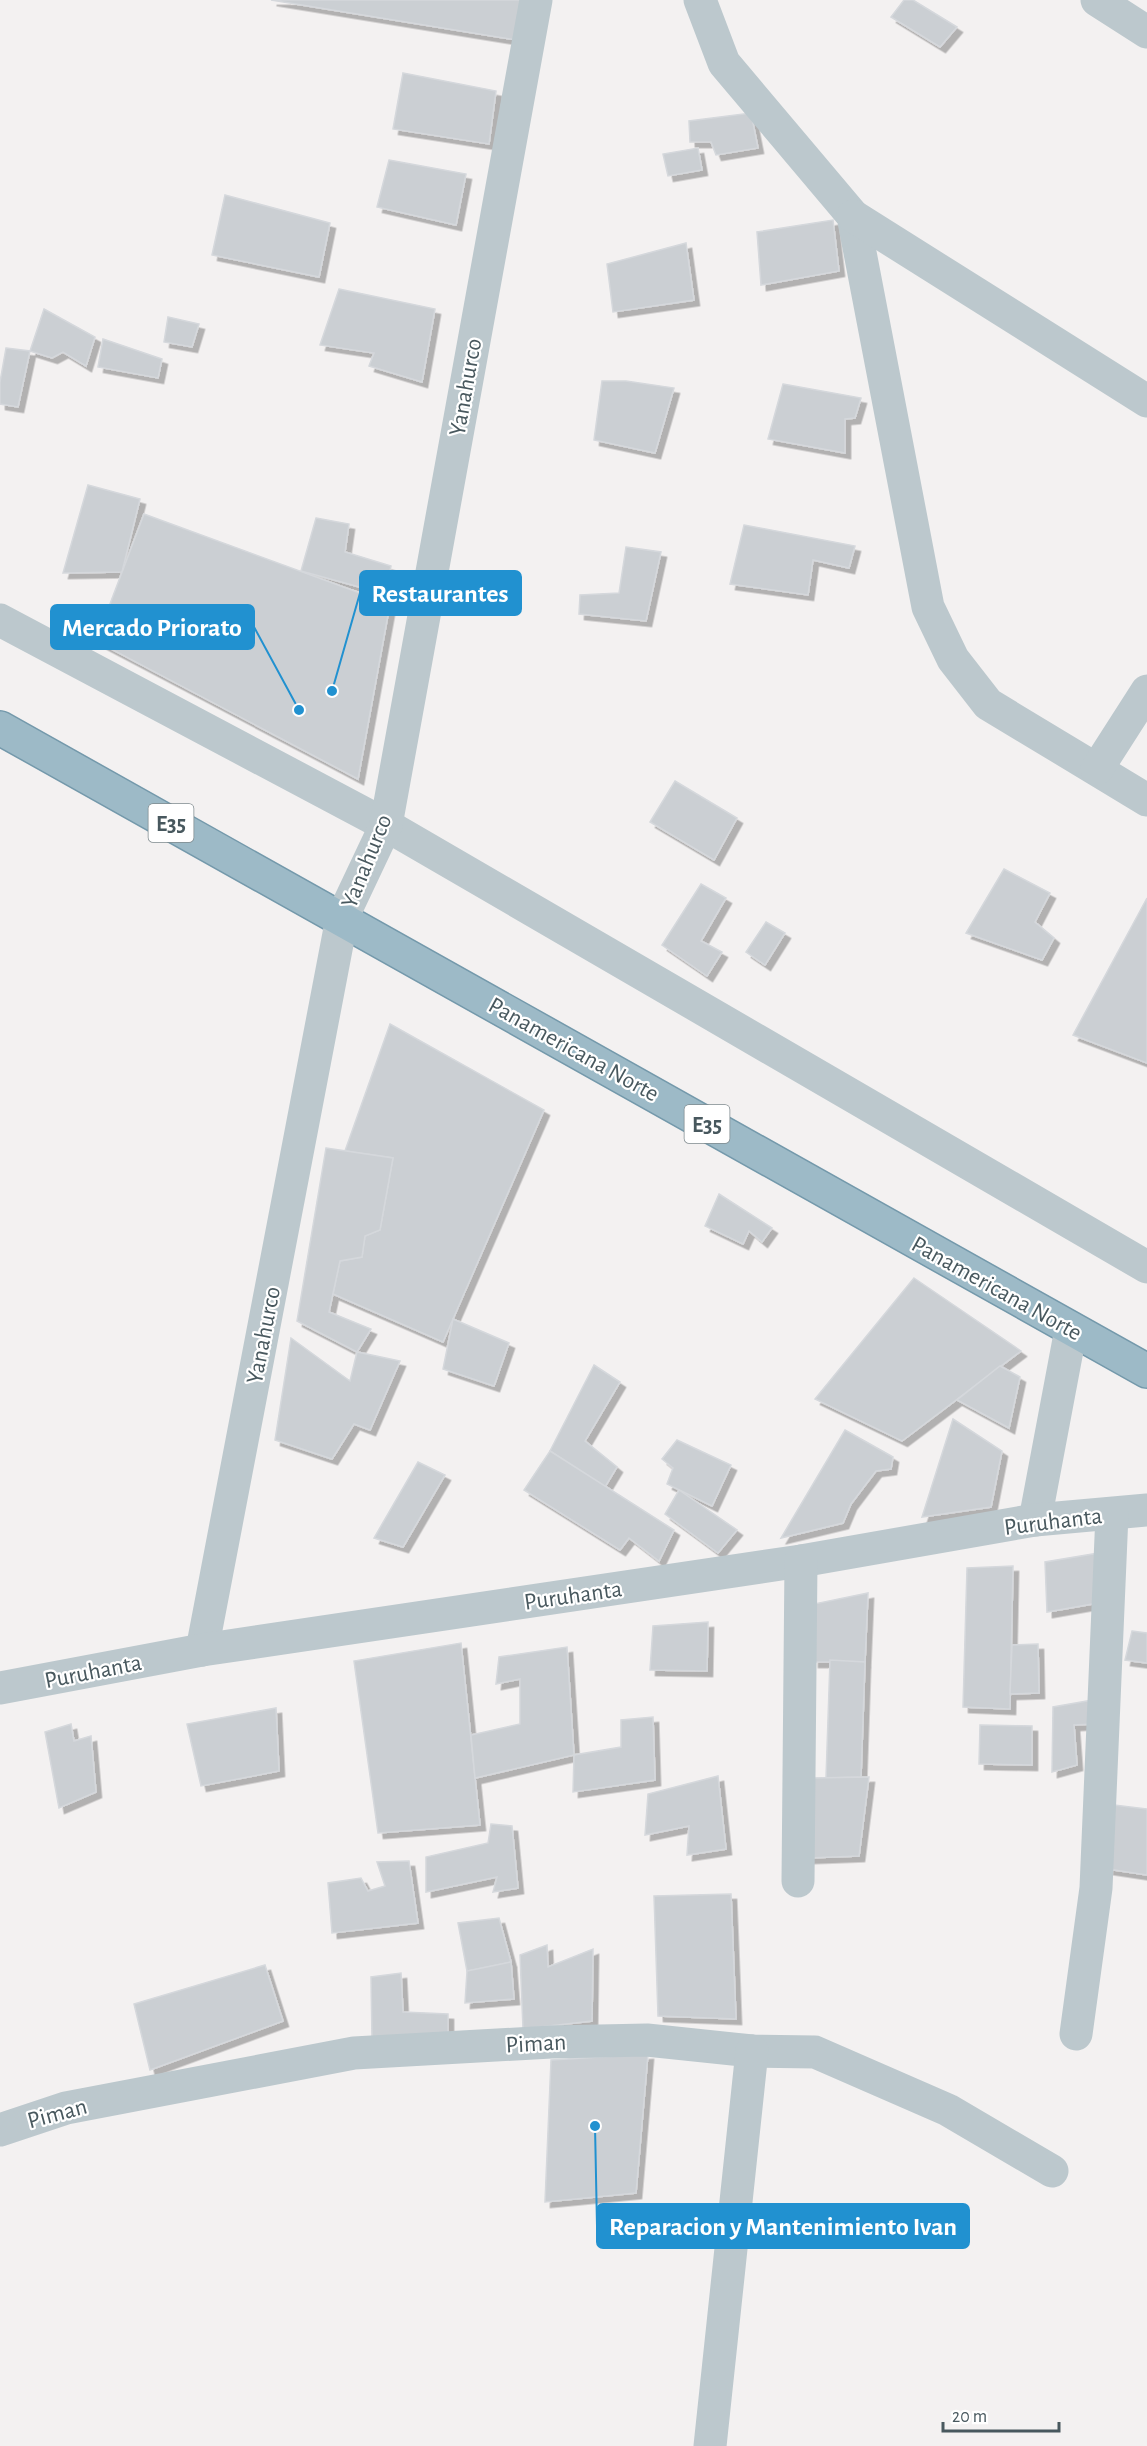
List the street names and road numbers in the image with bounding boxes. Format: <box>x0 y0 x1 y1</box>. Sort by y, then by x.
street label: Yanahurco <box>446 336 486 438</box>
road number: E35 <box>148 804 194 842</box>
street label: Yanahurco <box>337 811 397 912</box>
street label: Panamericana Norte <box>484 993 663 1107</box>
road number: E35 <box>684 1105 730 1143</box>
street label: Panamericana Norte <box>907 1232 1086 1346</box>
street label: Yanahurco <box>243 1284 285 1386</box>
street label: Puruhanta <box>1003 1504 1104 1540</box>
street label: Puruhanta <box>523 1577 624 1615</box>
street label: Puruhanta <box>43 1651 144 1693</box>
street label: Piman <box>505 2030 567 2058</box>
street label: Piman <box>25 2095 90 2133</box>

